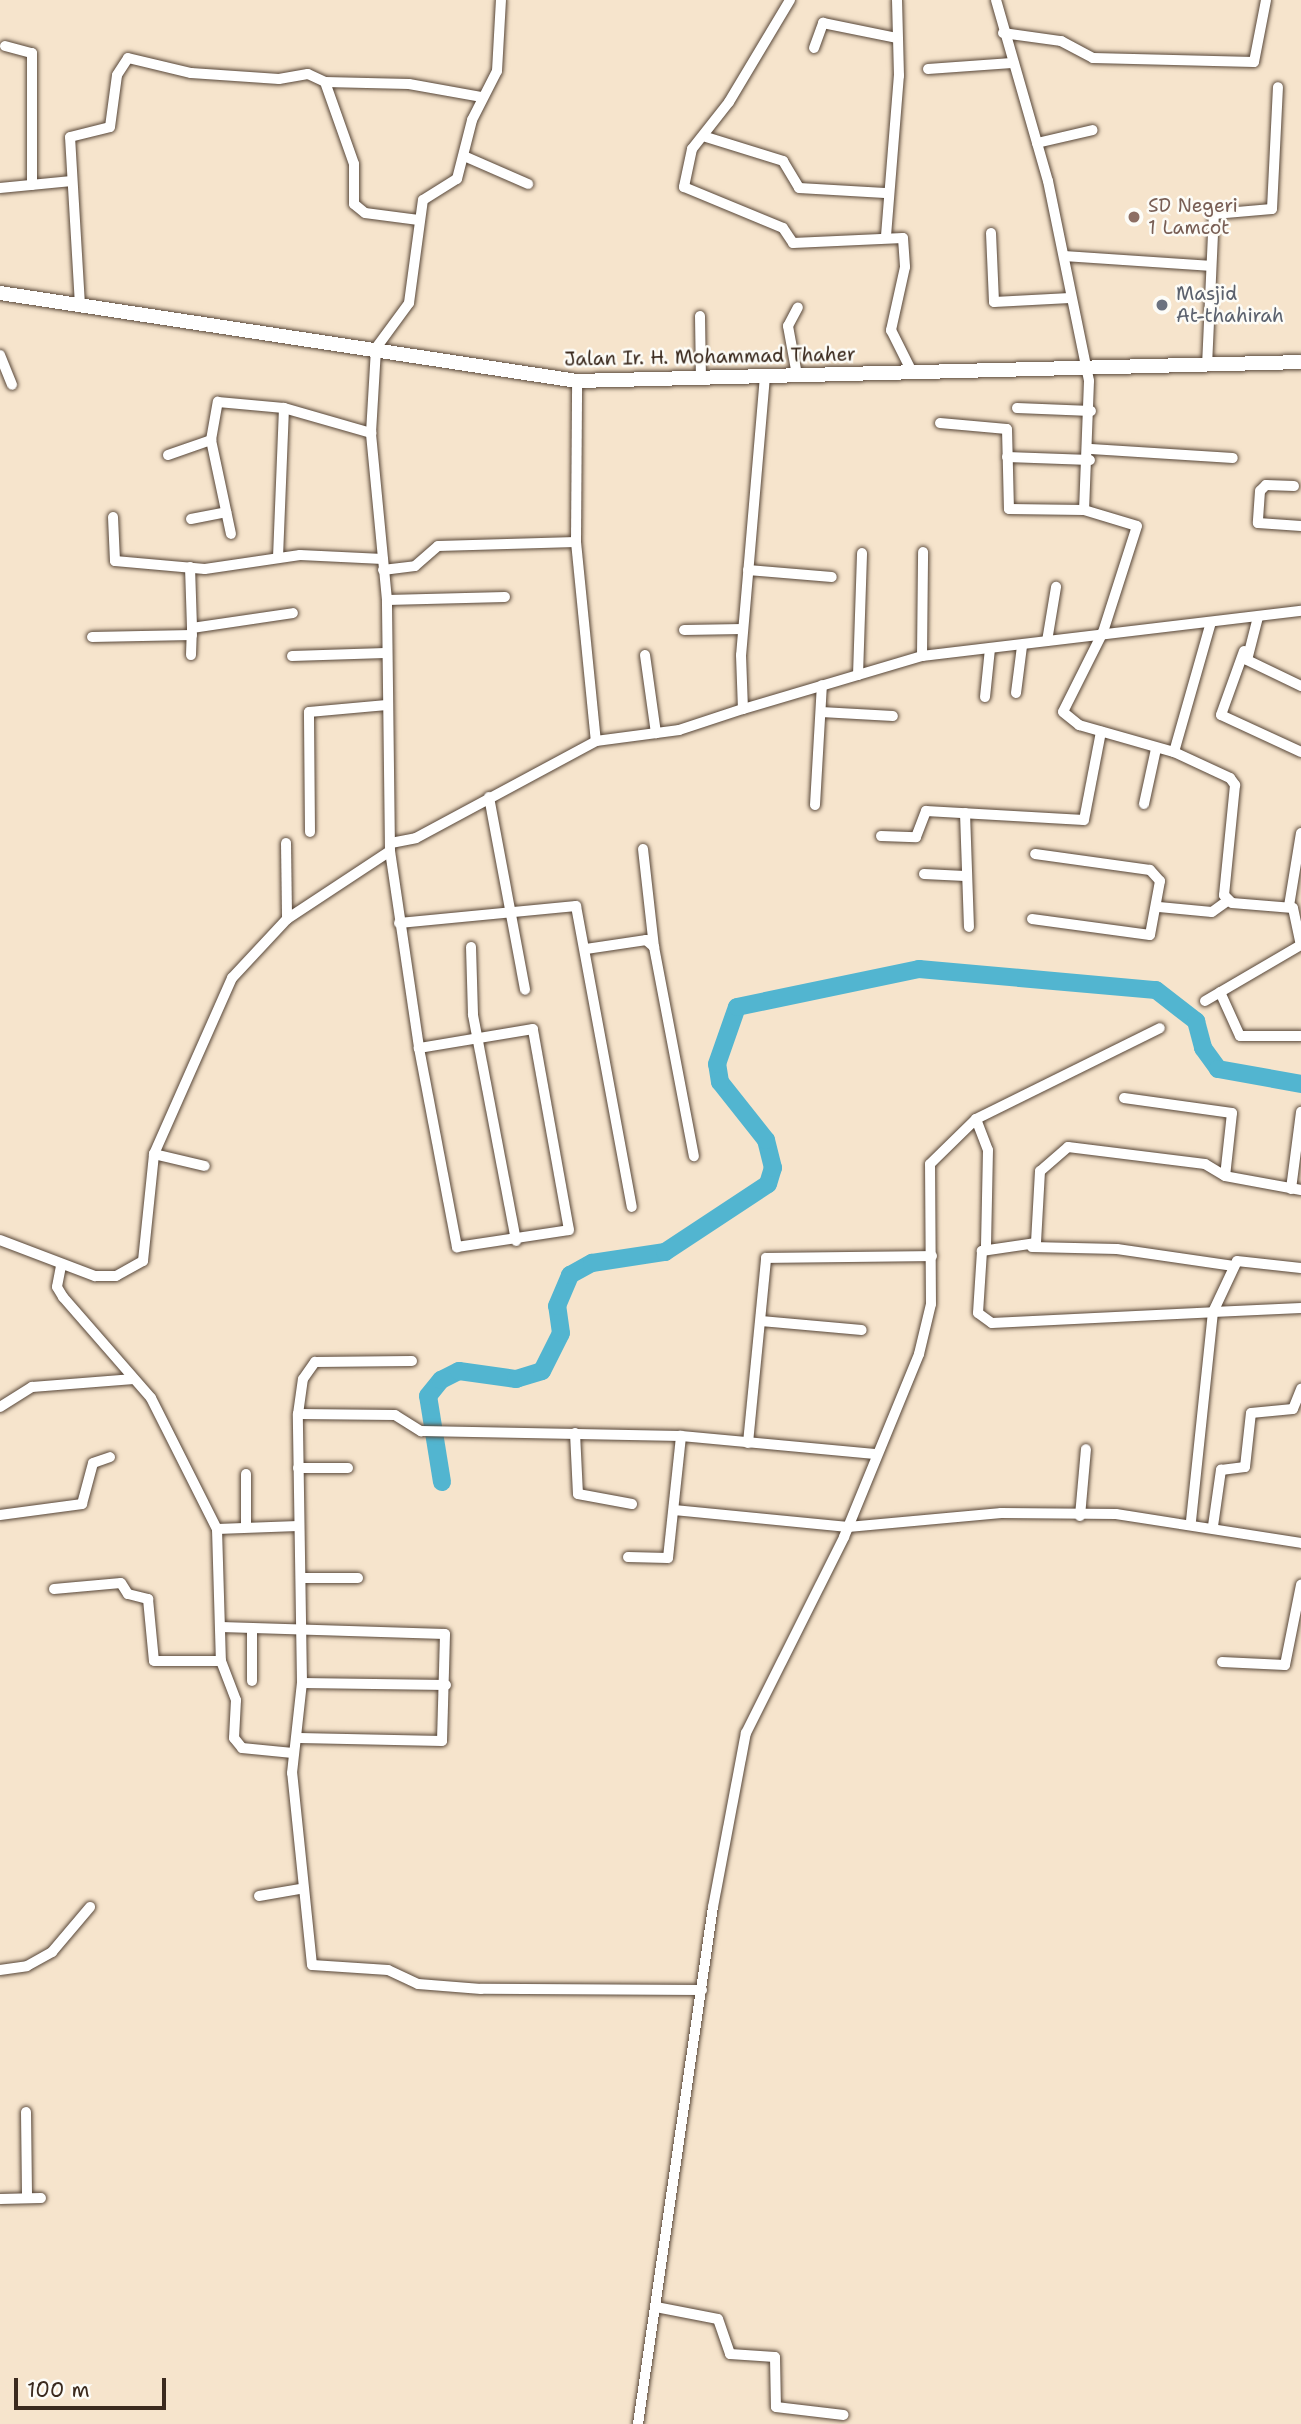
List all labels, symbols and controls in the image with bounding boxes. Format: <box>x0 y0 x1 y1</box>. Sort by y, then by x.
place label: SD Negeri 1 Lamcot <box>1148 195 1238 239</box>
marker: SD Negeri 1 Lamcot <box>1126 209 1142 225</box>
place label: Masjid At-thahirah <box>1176 283 1284 327</box>
marker: Masjid At-thahirah <box>1154 297 1170 313</box>
street label: Jalan Ir. H. Mohammad Thaher <box>564 343 856 371</box>
scale bar <box>18 2364 170 2408</box>
text: 100 m <box>27 2376 90 2404</box>

